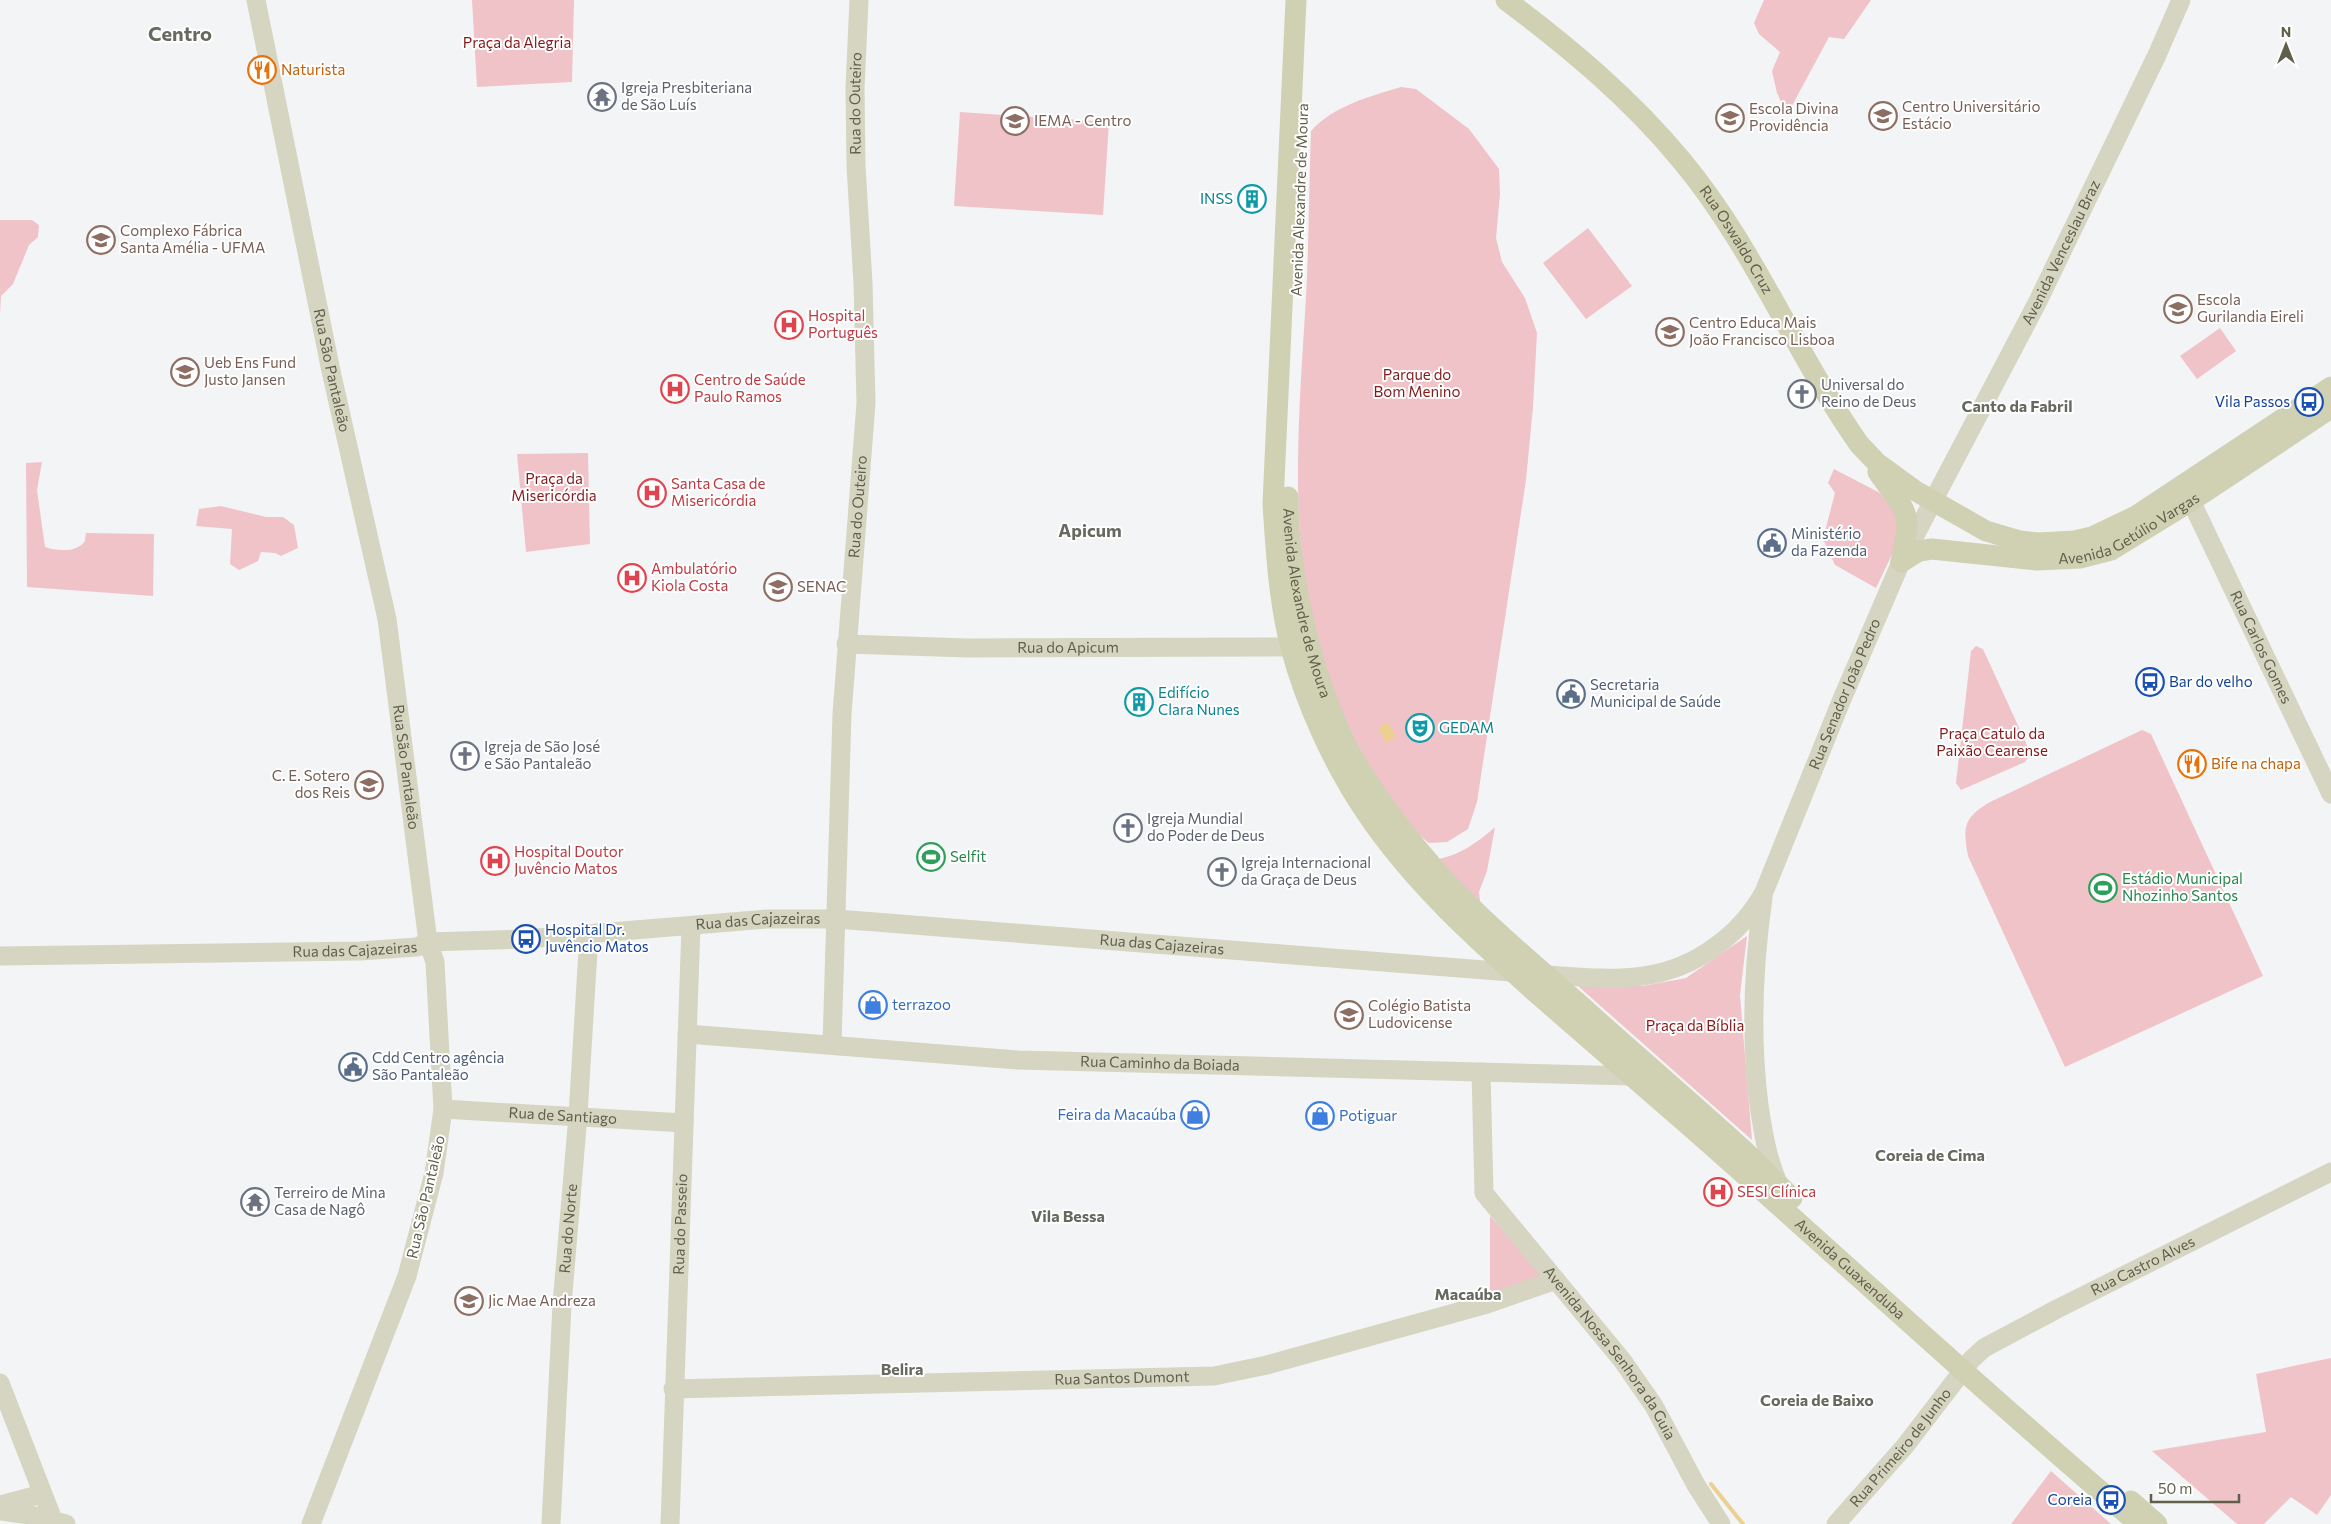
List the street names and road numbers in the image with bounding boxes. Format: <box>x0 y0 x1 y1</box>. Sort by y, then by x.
street label: Rua do Outeiro <box>845 51 865 155</box>
street label: Avenida Alexandre de Moura <box>1287 103 1311 297</box>
street label: Avenida Venceslau Braz <box>2017 177 2103 327</box>
street label: Rua Oswaldo Cruz <box>1696 182 1778 297</box>
street label: Rua São Pantaleão <box>311 307 355 434</box>
street label: Rua do Outeiro <box>844 455 870 559</box>
street label: Avenida Getúlio Vargas <box>2058 488 2202 567</box>
street label: Avenida Alexandre de Moura <box>1280 508 1336 700</box>
street label: Rua Carlos Gomes <box>2227 587 2297 706</box>
street label: Rua Senador João Pedro <box>1804 615 1884 772</box>
street label: Rua do Apicum <box>1017 638 1119 656</box>
street label: Rua São Pantaleão <box>390 703 424 831</box>
street label: Rua das Cajazeiras <box>695 909 820 933</box>
street label: Rua das Cajazeiras <box>1099 930 1225 958</box>
street label: Rua das Cajazeiras <box>292 937 418 960</box>
street label: Rua Caminho da Boiada <box>1080 1052 1240 1074</box>
street label: Rua de Santiago <box>508 1103 618 1127</box>
street label: Rua São Pantaleão <box>402 1133 448 1260</box>
street label: Rua do Passeio <box>669 1173 690 1275</box>
street label: Rua do Norte <box>555 1183 580 1274</box>
street label: Avenida Guaxenduba <box>1792 1214 1909 1323</box>
street label: Rua Castro Alves <box>2087 1232 2198 1299</box>
street label: Avenida Nossa Senhora da Guia <box>1540 1262 1680 1442</box>
street label: Rua Santos Dumont <box>1054 1367 1190 1388</box>
street label: Rua Primeiro de Junho <box>1845 1384 1954 1510</box>

